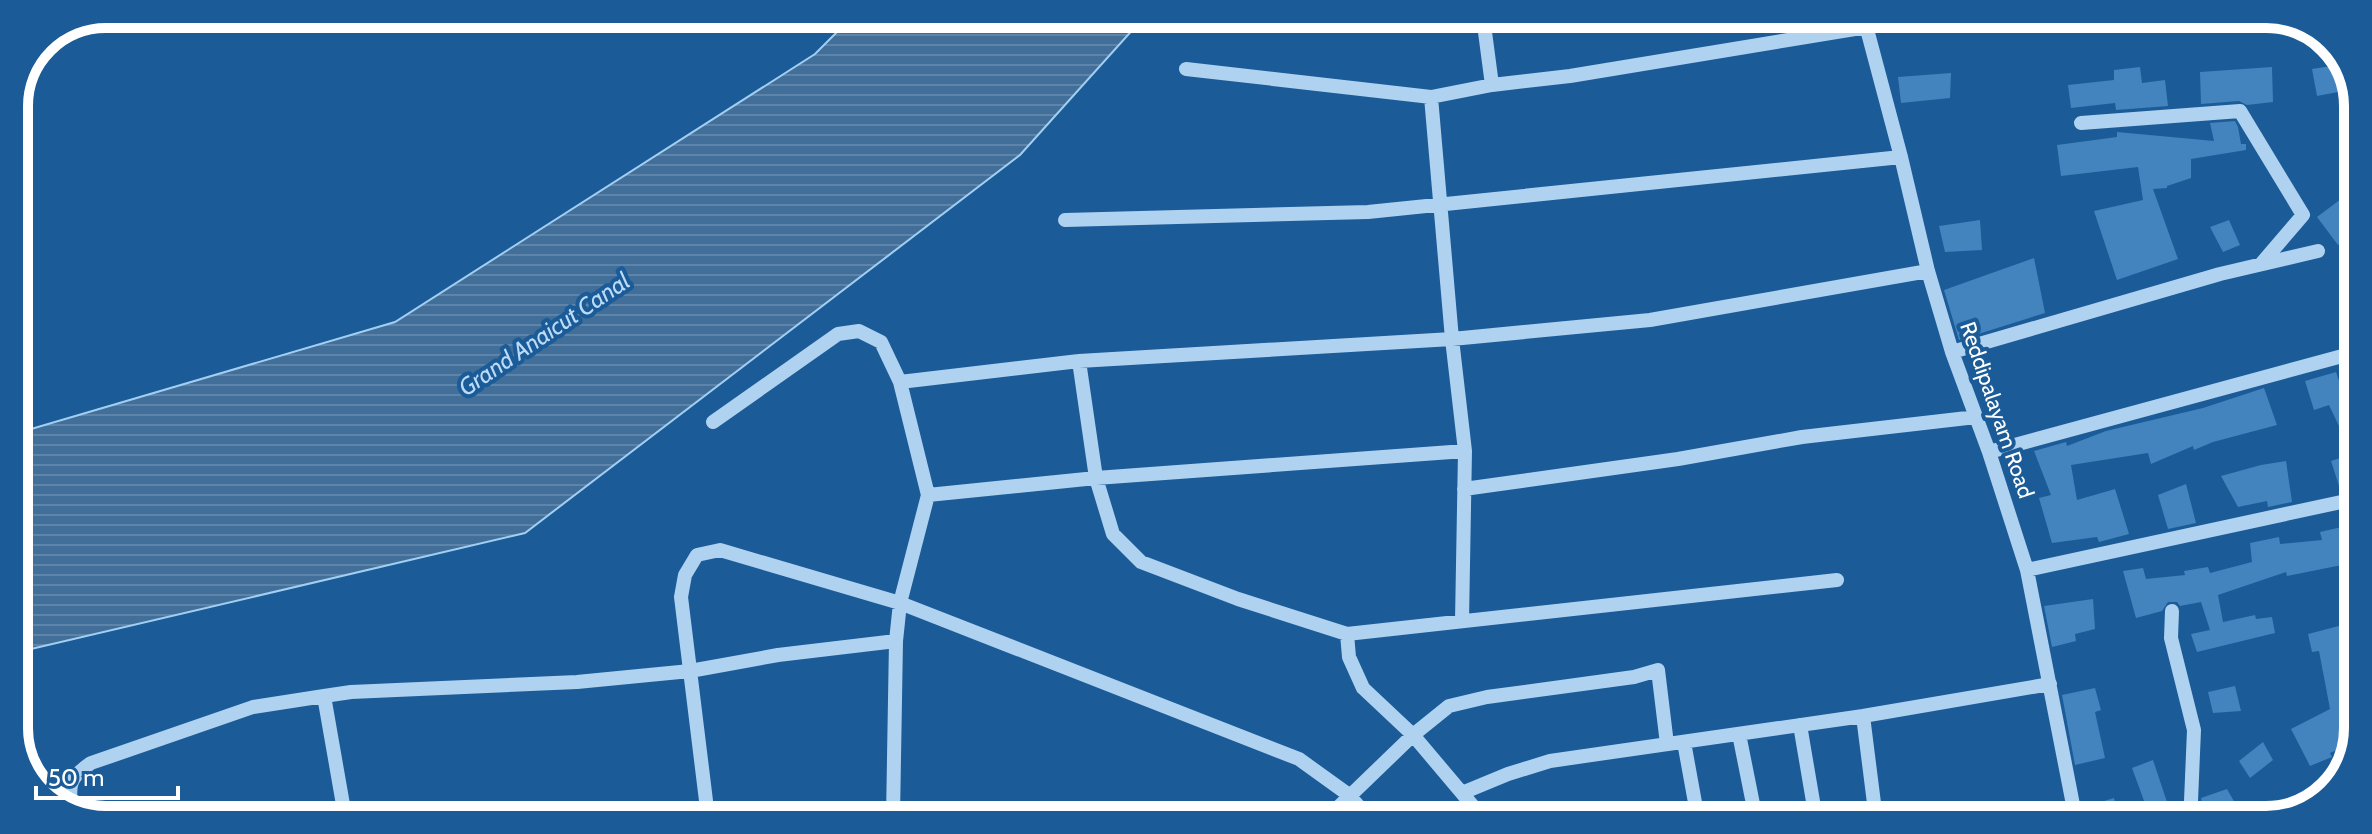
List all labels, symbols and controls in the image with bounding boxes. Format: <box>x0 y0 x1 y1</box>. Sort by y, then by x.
water label: Grand Anaicut Canal <box>453 266 635 402</box>
street label: Reddipalayam Road <box>1954 318 2040 502</box>
scale bar <box>36 750 178 800</box>
text: 50 m <box>48 763 104 792</box>

